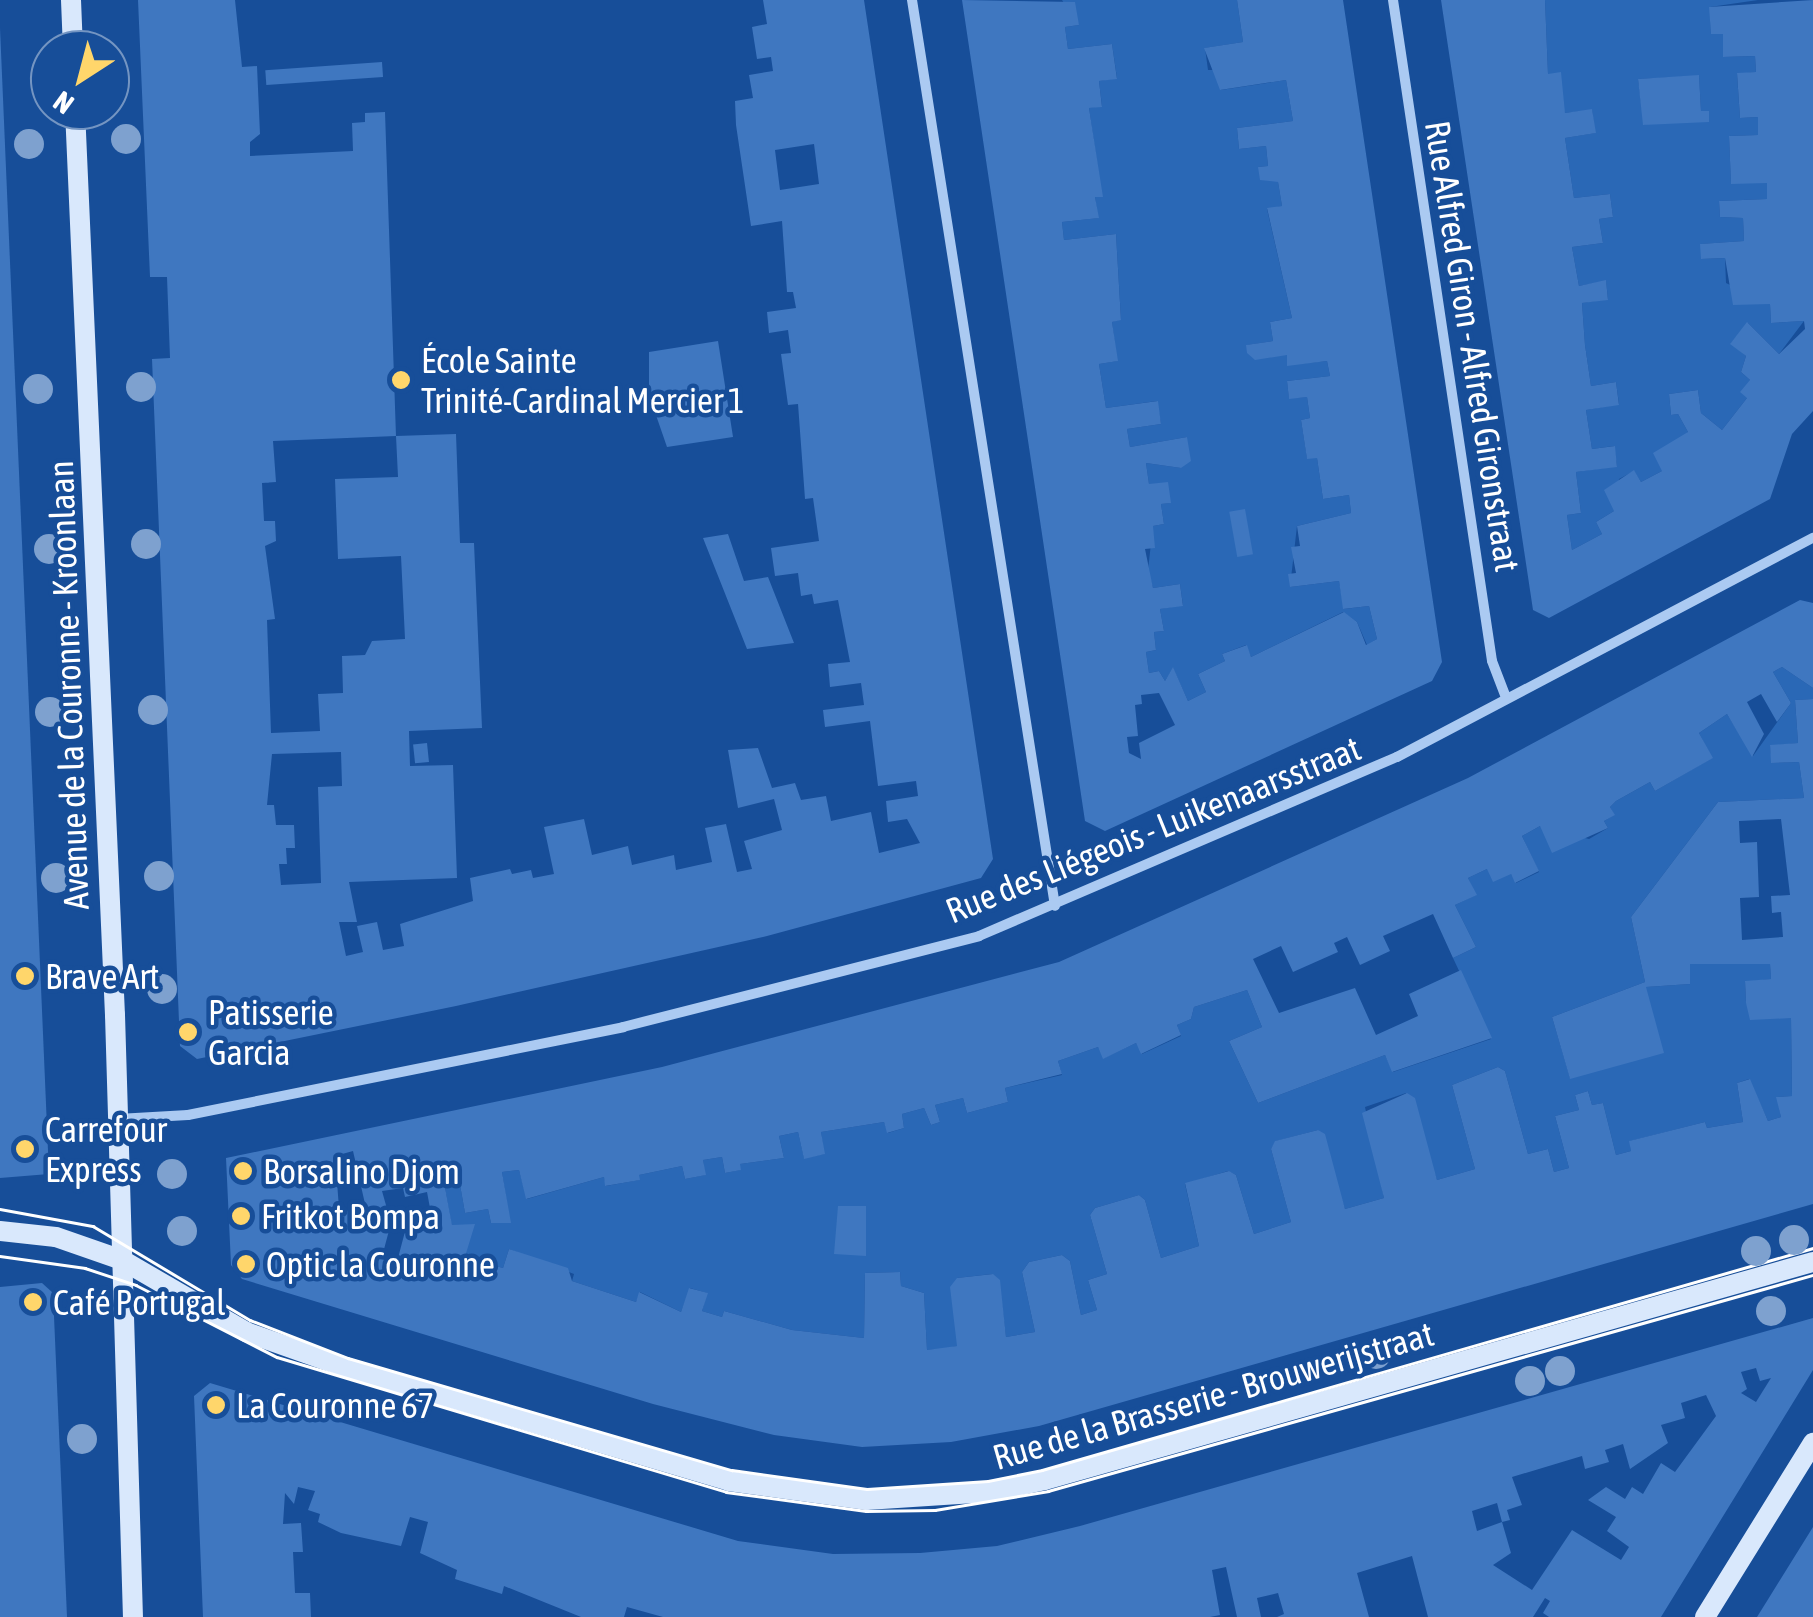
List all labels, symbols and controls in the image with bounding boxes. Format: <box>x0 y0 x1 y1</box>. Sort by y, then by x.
north arrow <box>30 30 130 130</box>
text: N <box>47 85 80 120</box>
street label: Rue Alfred Giron - Alfred Gironstraat <box>1417 118 1529 574</box>
place label: École Sainte Trinité-Cardinal Mercier 1 <box>421 339 744 421</box>
marker: École Sainte Trinité-Cardinal Mercier 1 <box>390 369 412 391</box>
street label: Avenue de la Couronne - Kroonlaan <box>39 460 97 910</box>
street label: Rue des Liégeois - Luikenaarsstraat <box>940 726 1366 932</box>
place label: Brave Art <box>45 955 159 997</box>
marker: Brave Art <box>14 965 36 987</box>
place label: Patisserie Garcia <box>208 991 334 1073</box>
marker: Patisserie Garcia <box>177 1021 199 1043</box>
place label: Carrefour Express <box>45 1108 167 1190</box>
marker: Carrefour Express <box>14 1138 36 1160</box>
place label: Borsalino Djom <box>263 1150 460 1192</box>
marker: Borsalino Djom <box>232 1160 254 1182</box>
place label: Fritkot Bompa <box>261 1195 440 1237</box>
marker: Fritkot Bompa <box>230 1205 252 1227</box>
place label: Optic la Couronne <box>266 1243 495 1285</box>
marker: Optic la Couronne <box>235 1253 257 1275</box>
place label: Café Portugal <box>53 1281 225 1323</box>
marker: Café Portugal <box>22 1291 44 1313</box>
street label: Rue de la Brasserie - Brouwerijstraat <box>988 1312 1438 1478</box>
place label: La Couronne 67 <box>236 1384 434 1426</box>
marker: La Couronne 67 <box>205 1394 227 1416</box>

